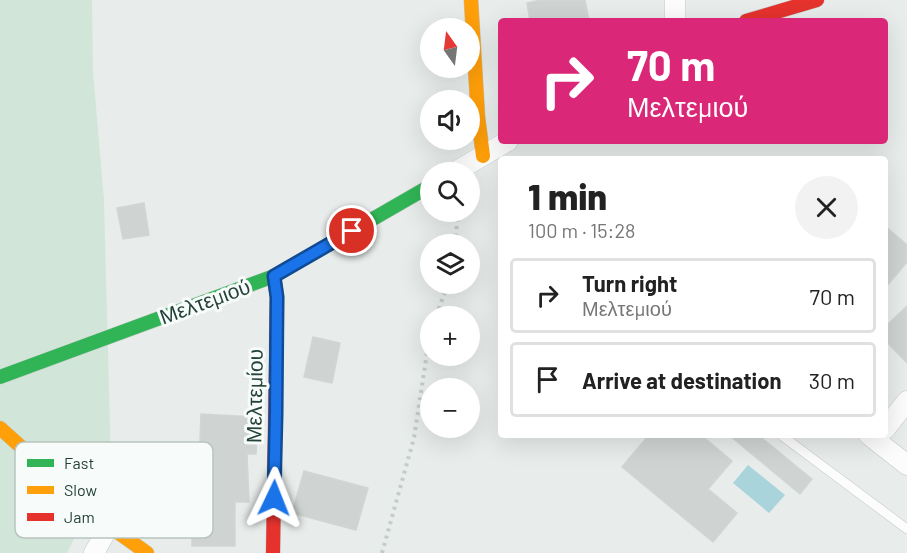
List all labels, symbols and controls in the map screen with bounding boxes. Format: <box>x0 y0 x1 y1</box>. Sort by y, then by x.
north arrow <box>420 18 480 78</box>
map controls <box>420 18 480 438</box>
text: 70 m <box>627 39 715 89</box>
icon: right <box>528 42 606 120</box>
button: sound <box>420 90 480 150</box>
text: Μελτεμιού <box>627 90 748 122</box>
button: search <box>420 162 480 222</box>
text: 1 min <box>528 174 607 217</box>
button: close <box>795 176 858 239</box>
pin <box>326 205 377 256</box>
icon: arrive <box>335 214 368 247</box>
text: 100 m · 15:28 <box>528 218 636 242</box>
button: layers <box>420 234 480 294</box>
text: Turn right <box>582 270 677 296</box>
street label: Μελτεμιού <box>156 273 253 328</box>
icon: right <box>531 279 564 312</box>
text: 70 m <box>810 283 855 309</box>
text: Μελτεμιού <box>582 296 672 320</box>
button: + <box>420 306 480 366</box>
street label: Μελτεμίου <box>240 349 267 443</box>
icon: arrive <box>531 363 564 396</box>
text: Arrive at destination <box>582 367 781 393</box>
text: 30 m <box>809 367 855 393</box>
button: − <box>420 378 480 438</box>
legend <box>15 442 213 538</box>
text: Fast <box>64 453 94 472</box>
position arrow <box>242 466 306 530</box>
text: Slow <box>64 480 97 499</box>
text: Jam <box>64 507 95 526</box>

